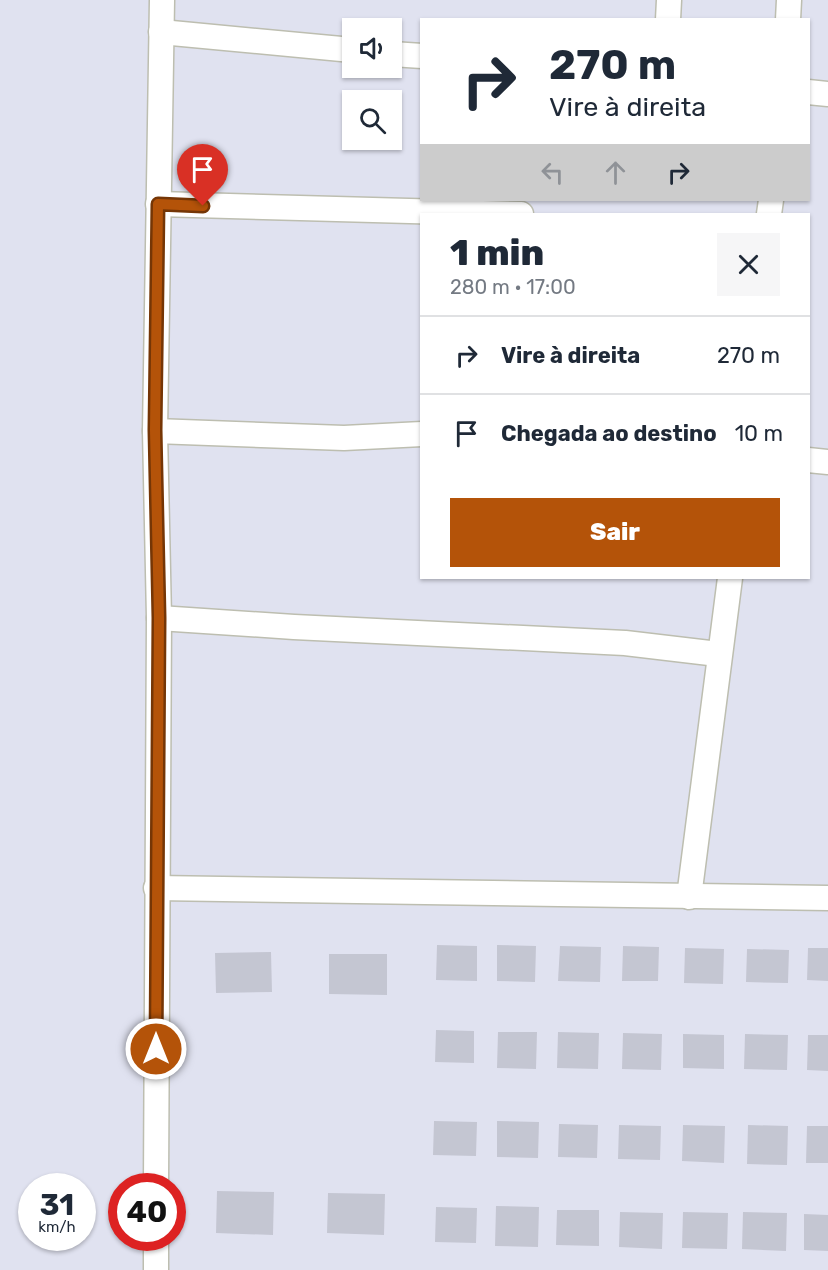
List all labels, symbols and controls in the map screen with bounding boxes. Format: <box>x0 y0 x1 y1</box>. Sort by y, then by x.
map controls <box>342 18 402 150</box>
button: sound <box>342 18 402 78</box>
text: 270 m <box>549 40 676 90</box>
icon: right <box>450 42 528 120</box>
button: search <box>342 90 402 150</box>
text: Vire à direita <box>549 91 706 123</box>
pin <box>177 144 228 206</box>
icon: arrive <box>186 153 219 186</box>
icon: left <box>536 156 569 189</box>
icon: ahead <box>599 156 632 189</box>
icon: right <box>662 156 695 189</box>
text: 1 min <box>450 231 544 274</box>
button: close <box>717 233 780 296</box>
text: 280 m · 17:00 <box>450 275 576 299</box>
icon: right <box>450 339 483 372</box>
text: Vire à direita <box>501 342 640 369</box>
text: 270 m <box>717 342 780 369</box>
icon: arrive <box>450 417 483 450</box>
text: Chegada ao destino <box>501 420 717 447</box>
text: 10 m <box>735 420 783 447</box>
button: Sair <box>450 498 780 567</box>
position arrow <box>124 1017 188 1081</box>
speed limit sign: 40 <box>108 1173 186 1251</box>
text: 31 <box>40 1187 74 1223</box>
text: km/h <box>38 1218 76 1236</box>

